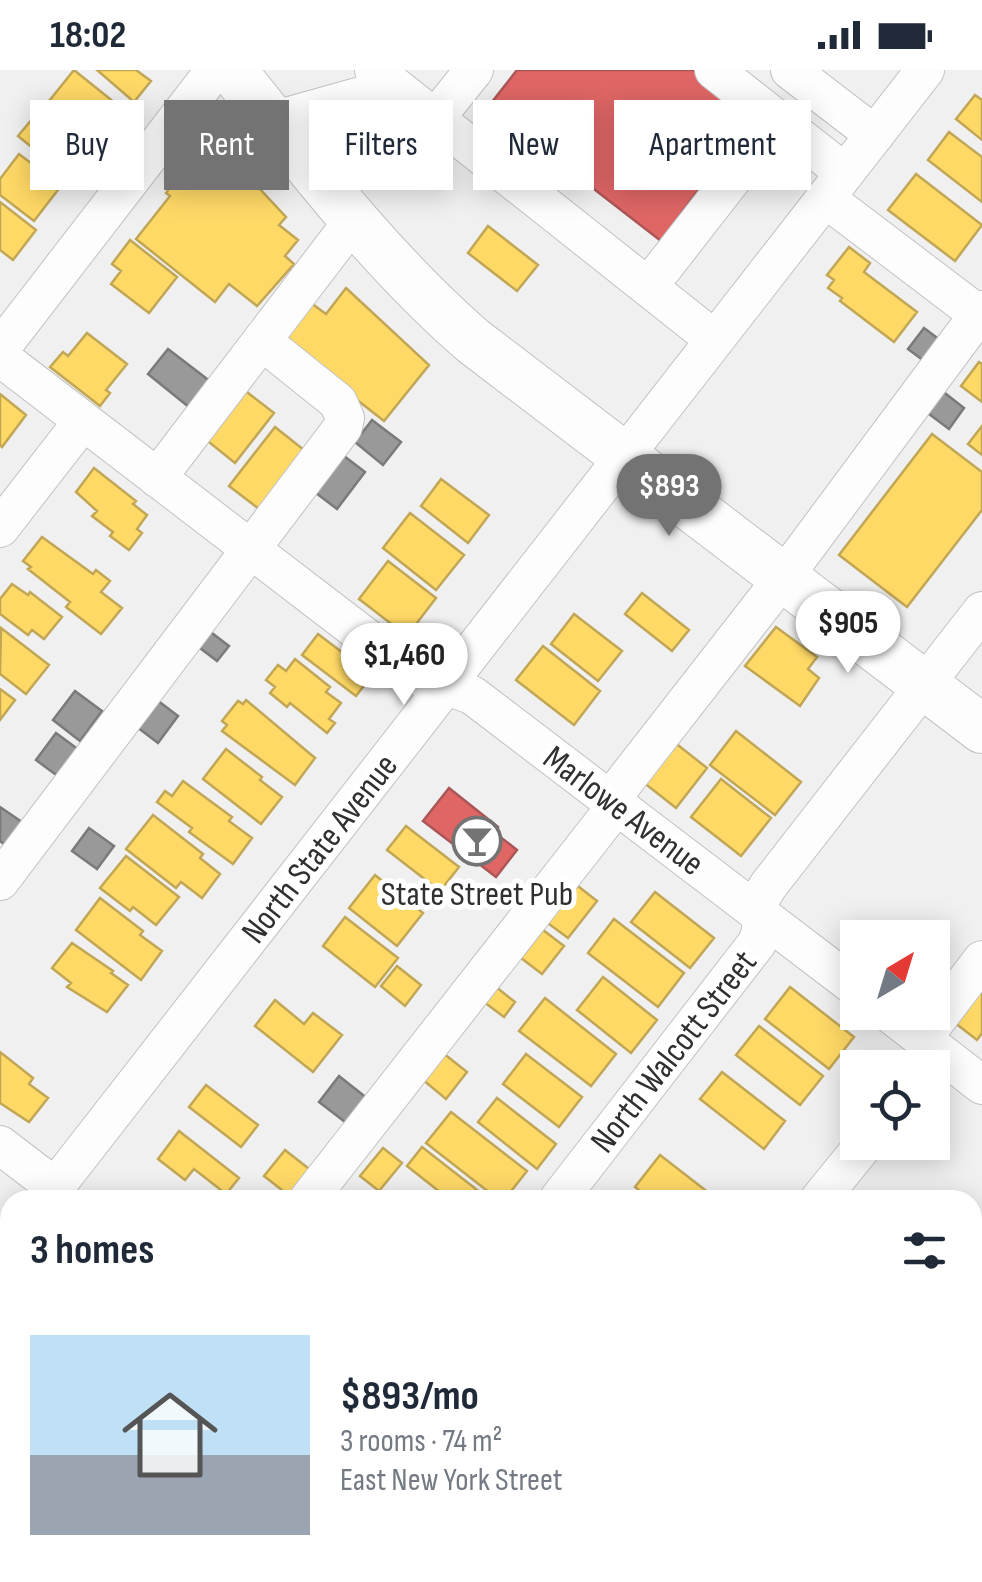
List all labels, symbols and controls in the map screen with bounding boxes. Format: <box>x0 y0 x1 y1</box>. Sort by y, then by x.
text: 18:02 <box>50 13 126 58</box>
chip: Buy <box>30 100 144 190</box>
chip: Rent <box>164 100 289 190</box>
chip: Filters <box>309 100 453 190</box>
chip: New <box>473 100 594 190</box>
chip: Apartment <box>614 100 811 190</box>
pin: $893 <box>610 454 728 539</box>
text: $893 <box>639 467 699 506</box>
pin: $905 <box>789 591 907 676</box>
text: $905 <box>818 604 878 643</box>
pin: $1,460 <box>323 623 485 708</box>
text: $1,460 <box>363 636 445 675</box>
street label: Marlowe Avenue <box>534 737 712 886</box>
street label: North State Avenue <box>233 746 408 952</box>
bar icon: State Street Pub <box>451 815 503 867</box>
place label: State Street Pub <box>381 873 573 916</box>
north arrow <box>840 920 950 1030</box>
map controls <box>840 920 950 1160</box>
street label: North Walcott Street <box>582 942 767 1162</box>
button: locate <box>840 1050 950 1160</box>
icon: filters <box>897 1223 952 1278</box>
text: 3 homes <box>30 1225 154 1276</box>
text: $893/mo <box>340 1371 479 1422</box>
icon: home <box>110 1375 230 1495</box>
text: 3 rooms · 74 m² <box>340 1422 502 1461</box>
text: East New York Street <box>340 1461 563 1500</box>

